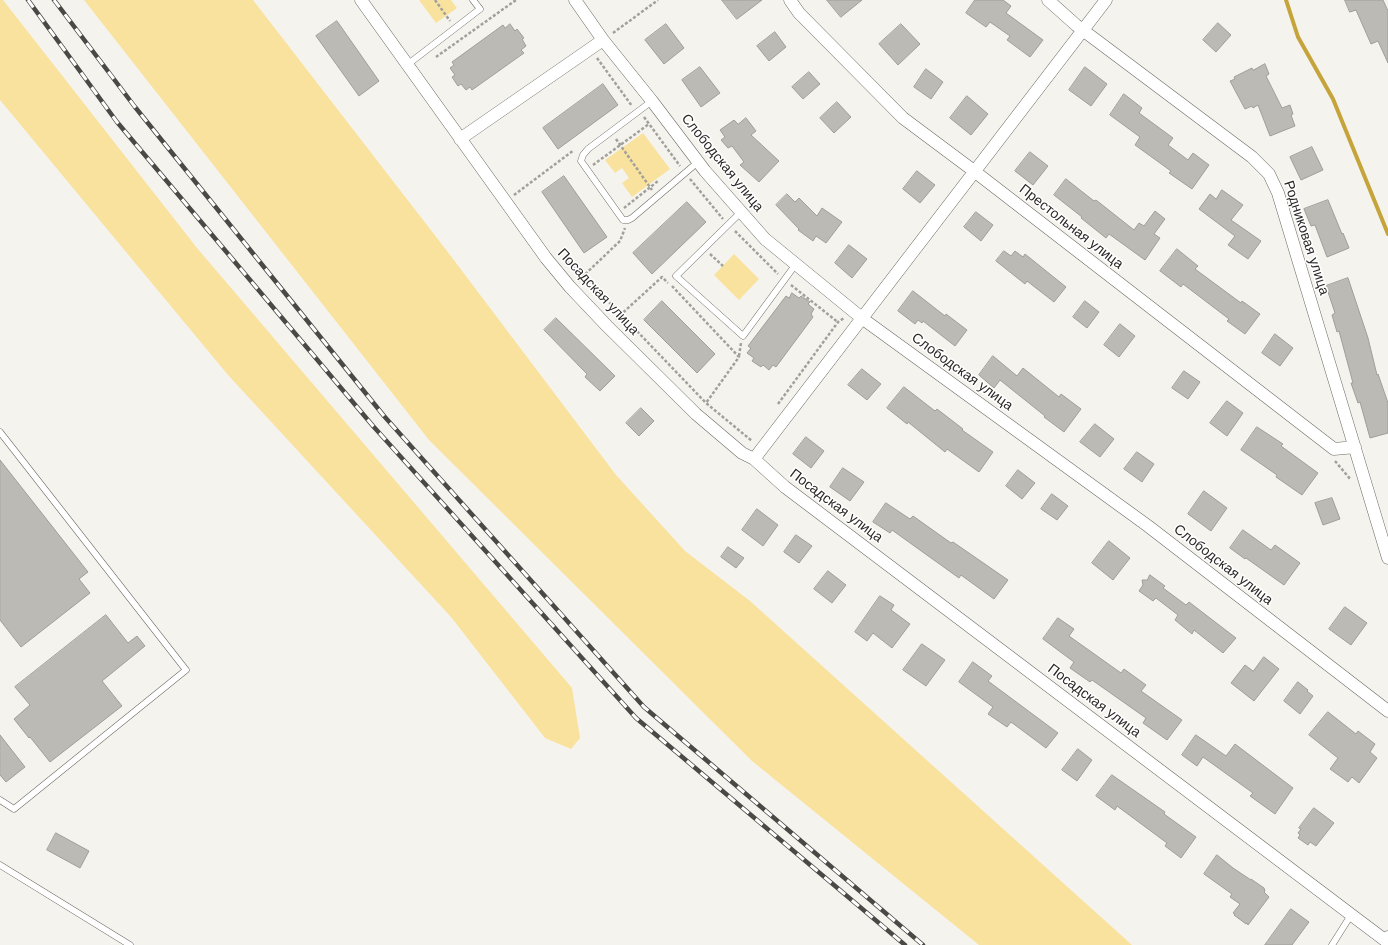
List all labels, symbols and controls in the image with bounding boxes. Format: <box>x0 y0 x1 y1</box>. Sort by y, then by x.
street label: Слободская улица <box>677 111 767 215</box>
street label: Родниковая улица <box>1280 179 1332 297</box>
street label: Престольная улица <box>1016 181 1126 273</box>
street label: Посадская улица <box>554 245 642 339</box>
street label: Слободская улица <box>908 330 1016 414</box>
street label: Посадская улица <box>786 466 886 546</box>
street label: Слободская улица <box>1170 521 1276 609</box>
street label: Посадская улица <box>1044 661 1144 741</box>

